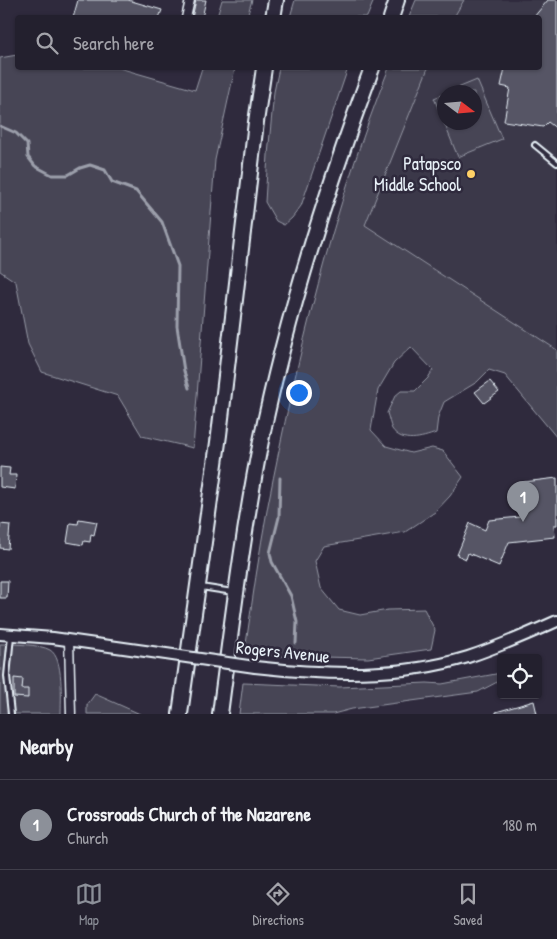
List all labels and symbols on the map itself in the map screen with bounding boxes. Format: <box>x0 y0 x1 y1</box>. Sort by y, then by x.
north arrow <box>437 85 482 130</box>
place label: Patapsco Middle School <box>374 151 461 197</box>
marker: Patapsco Middle School <box>465 168 477 180</box>
your location <box>286 380 312 406</box>
pin: 1 <box>507 481 539 522</box>
street label: Rogers Avenue <box>235 634 331 669</box>

